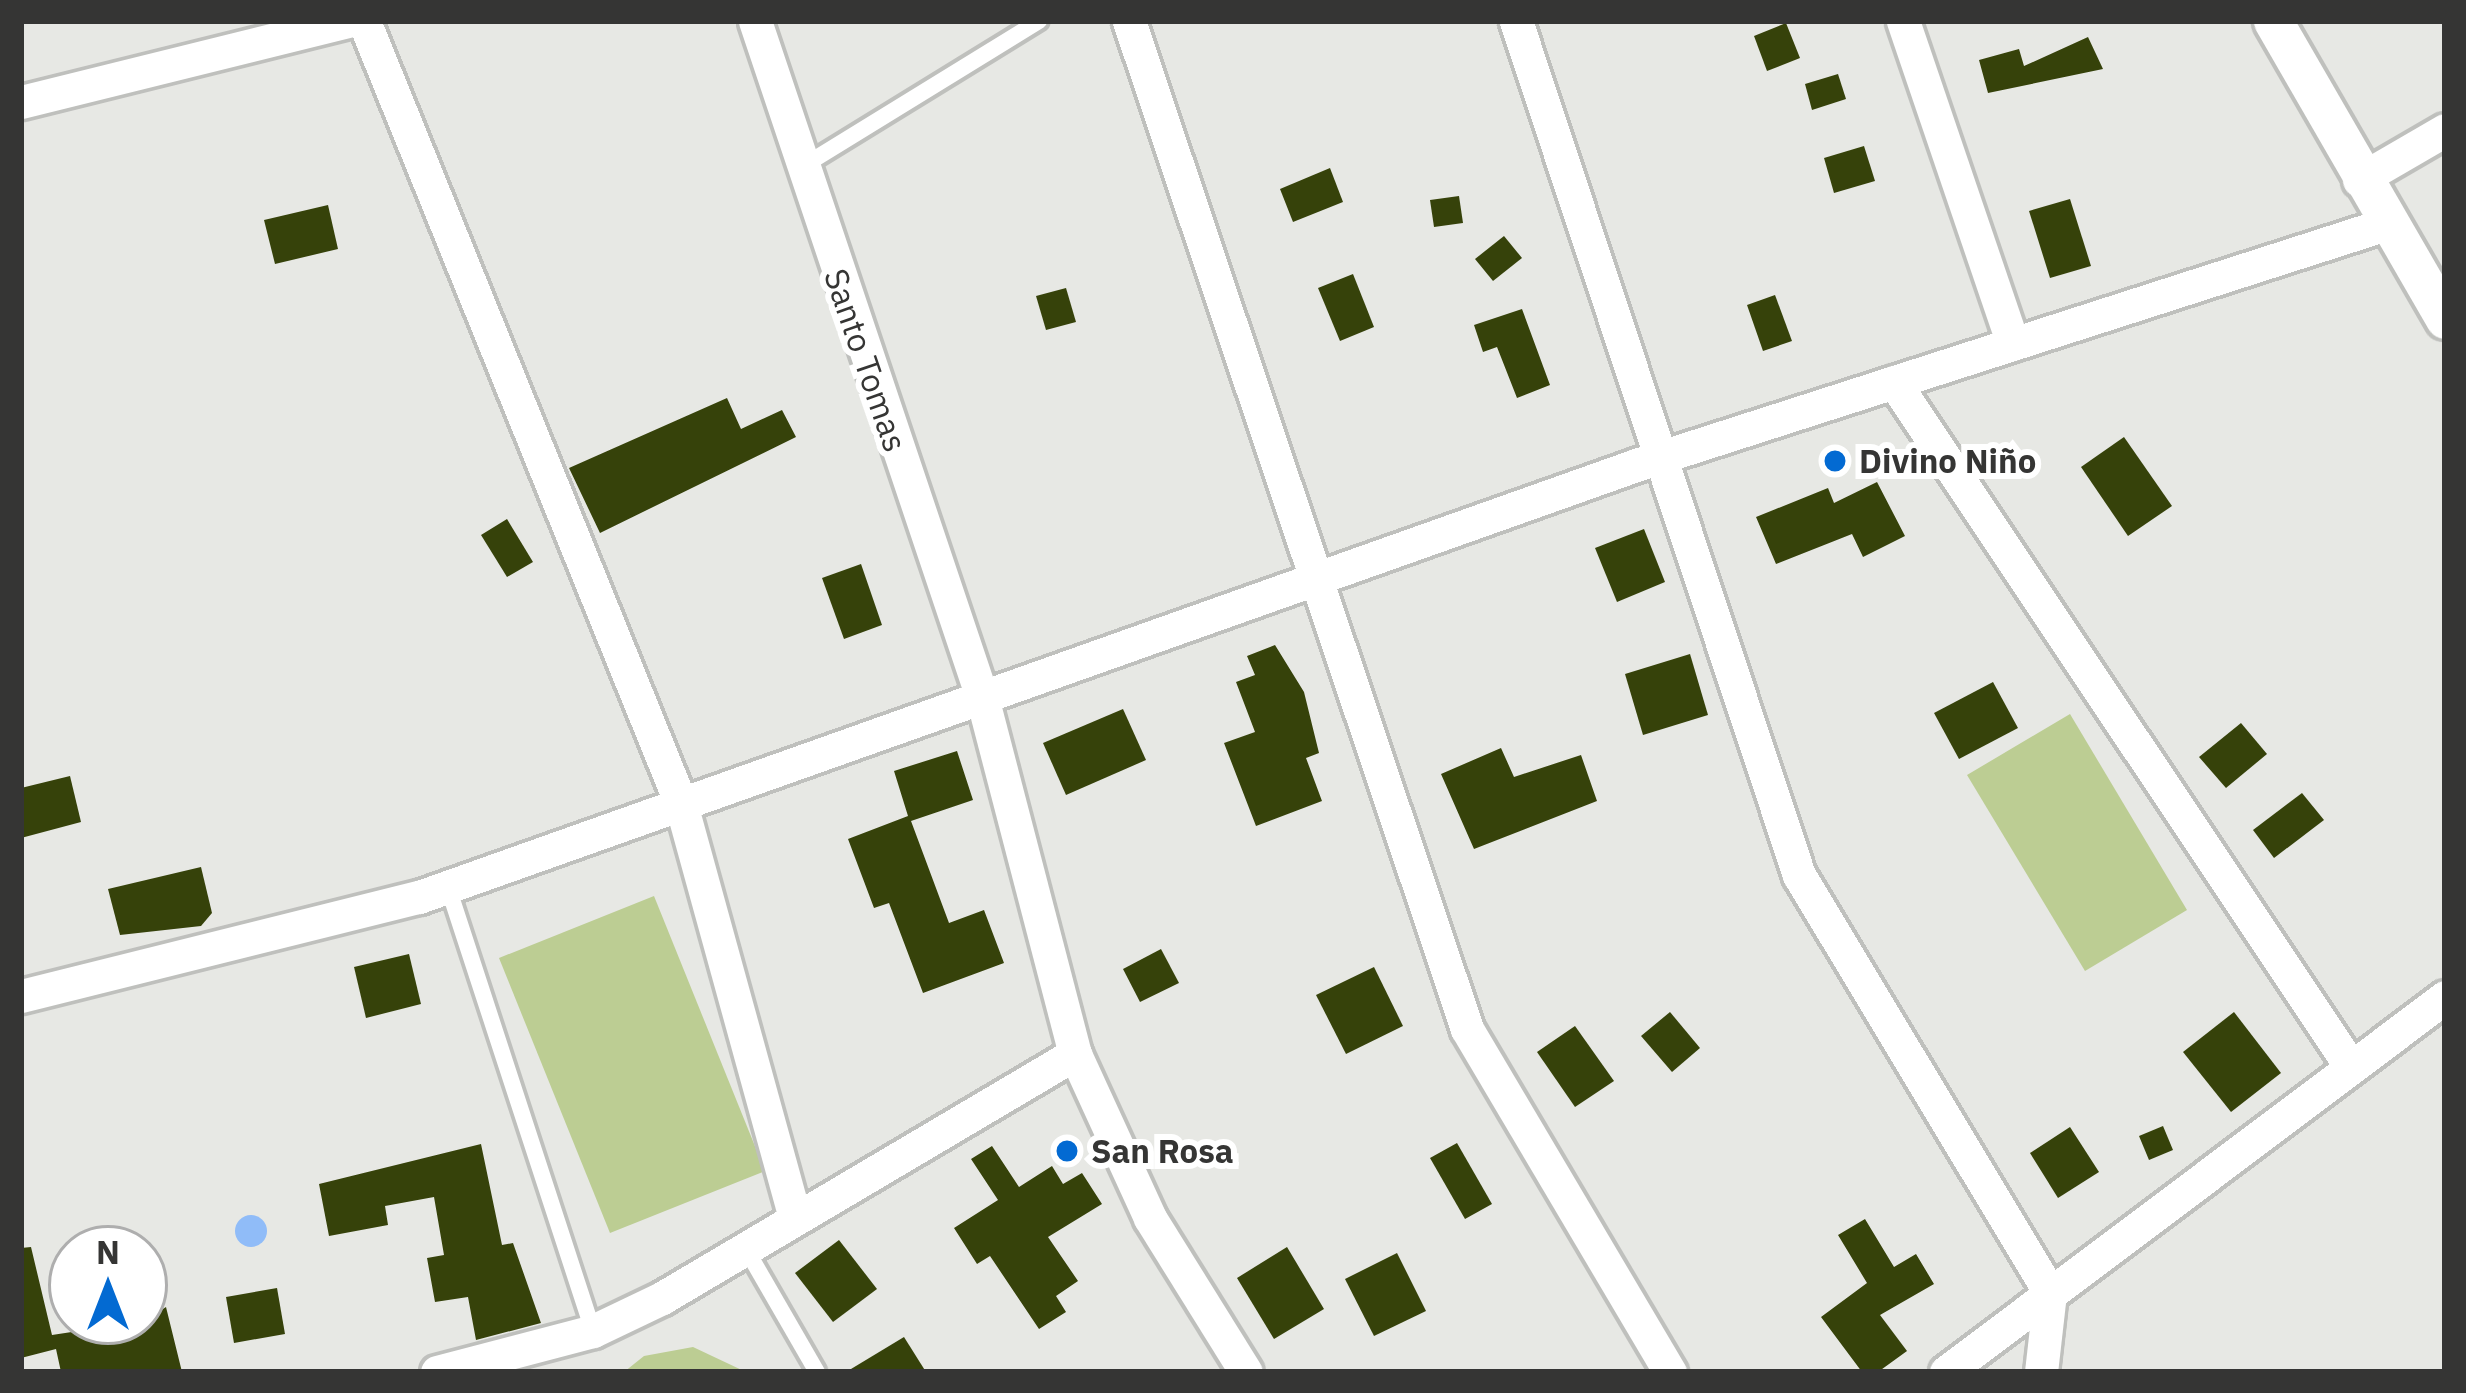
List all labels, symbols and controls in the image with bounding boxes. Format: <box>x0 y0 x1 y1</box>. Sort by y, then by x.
street label: Santo Tomas <box>816 263 916 457</box>
place label: Divino Niño <box>1859 441 2036 481</box>
marker: Divino Niño <box>1822 448 1848 474</box>
place label: San Rosa <box>1091 1131 1234 1171</box>
marker: San Rosa <box>1054 1138 1080 1164</box>
north arrow <box>48 1225 168 1345</box>
text: N <box>96 1230 120 1273</box>

